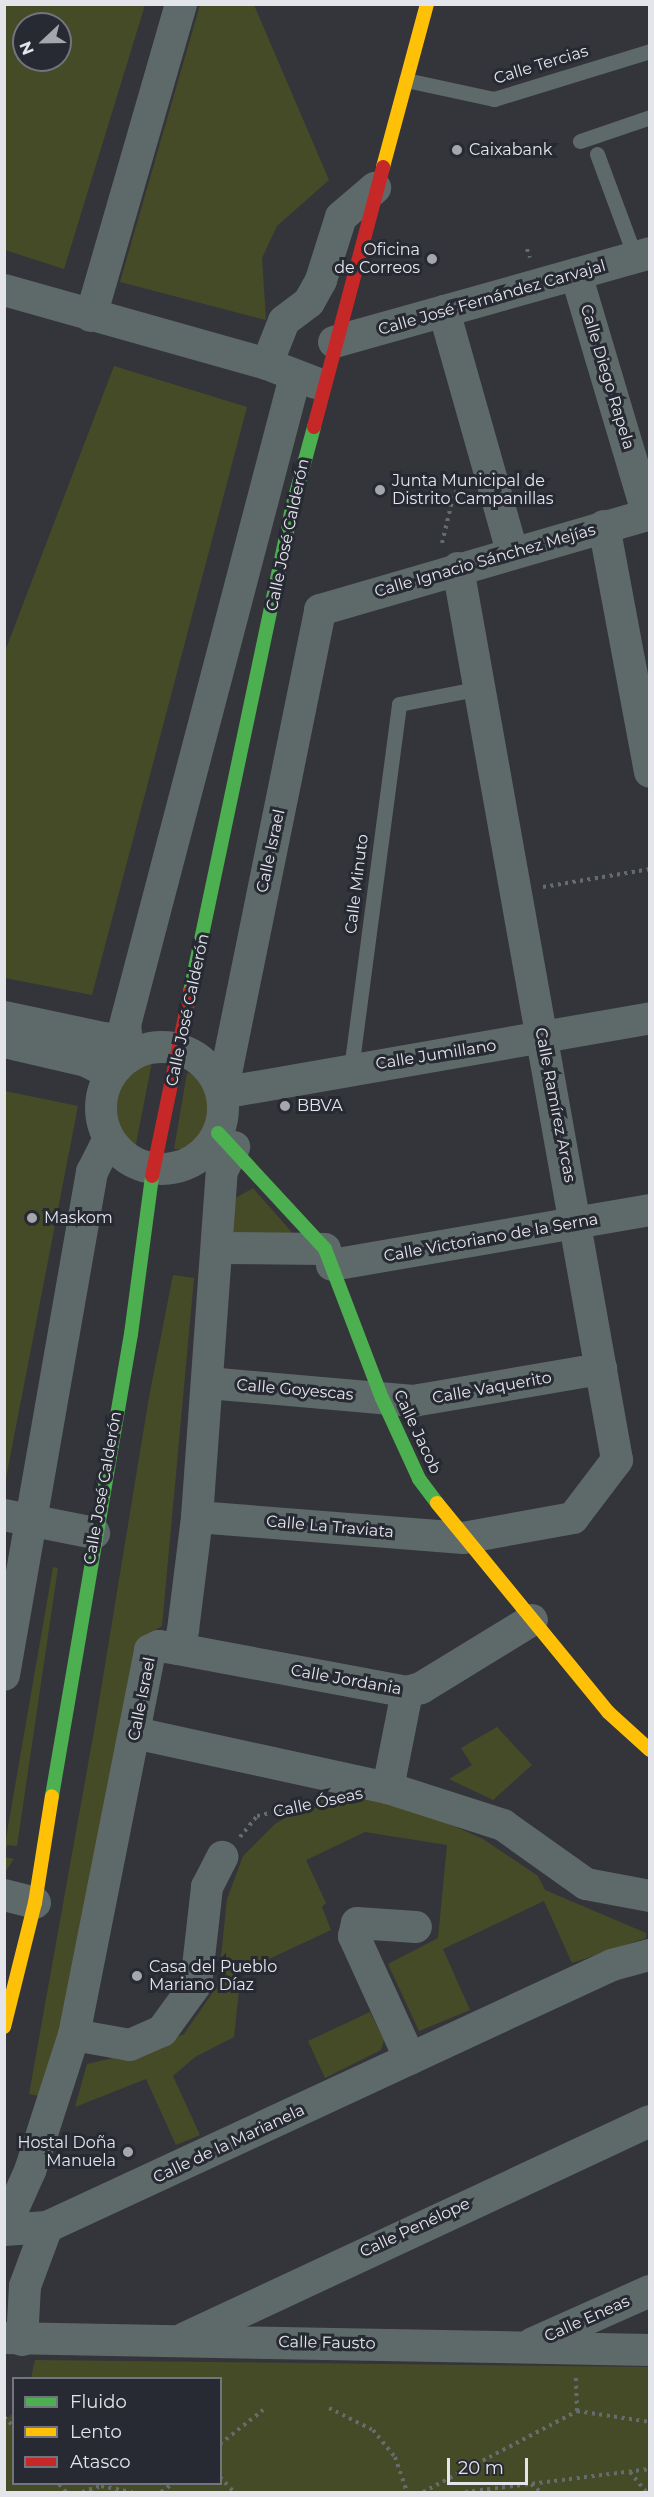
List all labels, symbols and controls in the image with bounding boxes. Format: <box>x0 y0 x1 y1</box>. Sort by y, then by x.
north arrow <box>12 12 72 72</box>
text: N <box>15 39 38 58</box>
street label: Calle Tercias <box>491 42 591 88</box>
place label: Caixabank <box>469 140 552 160</box>
marker: Caixabank <box>450 143 464 157</box>
place label: Oficina de Correos <box>334 240 420 278</box>
marker: Oficina de Correos <box>425 252 439 266</box>
street label: Calle José Fernández Carvajal <box>376 256 608 340</box>
street label: Calle Diego Rapela <box>576 302 638 452</box>
street label: Calle José Calderón <box>262 457 314 613</box>
place label: Junta Municipal de Distrito Campanillas <box>392 471 554 509</box>
marker: Junta Municipal de Distrito Campanillas <box>373 483 387 497</box>
street label: Calle Ignacio Sánchez Mejías <box>372 520 598 602</box>
street label: Calle Israel <box>253 807 289 895</box>
street label: Calle Minuto <box>341 833 373 935</box>
street label: Calle José Calderón <box>162 932 214 1088</box>
street label: Calle Ramírez Arcas <box>531 1026 579 1184</box>
street label: Calle Jumillano <box>374 1036 498 1074</box>
place label: BBVA <box>297 1096 343 1116</box>
marker: BBVA <box>278 1099 292 1113</box>
place label: Maskom <box>44 1208 113 1228</box>
street label: Calle Victoriano de la Serna <box>382 1210 600 1266</box>
marker: Maskom <box>25 1211 39 1225</box>
street label: Calle Vaquerito <box>431 1368 553 1408</box>
street label: Calle Goyescas <box>236 1375 354 1405</box>
street label: Calle Jacob <box>389 1387 445 1477</box>
street label: Calle José Calderón <box>80 1410 126 1566</box>
street label: Calle La Traviata <box>265 1512 395 1542</box>
street label: Calle Israel <box>124 1655 160 1743</box>
street label: Calle Jordania <box>289 1661 403 1699</box>
street label: Calle Óseas <box>271 1784 365 1822</box>
place label: Casa del Pueblo Mariano Díaz <box>149 1957 277 1995</box>
marker: Casa del Pueblo Mariano Díaz <box>130 1969 144 1983</box>
street label: Calle de la Marianela <box>150 2100 308 2188</box>
place label: Hostal Doña Manuela <box>18 2133 116 2171</box>
marker: Hostal Doña Manuela <box>121 2145 135 2159</box>
street label: Calle Penélope <box>357 2194 473 2262</box>
street label: Calle Eneas <box>541 2292 633 2346</box>
street label: Calle Fausto <box>278 2333 376 2353</box>
legend <box>12 2377 222 2485</box>
text: Fluido <box>70 2391 127 2413</box>
text: Lento <box>70 2421 122 2443</box>
scale bar <box>450 2446 531 2484</box>
text: Atasco <box>70 2451 130 2473</box>
text: 20 m <box>458 2457 504 2479</box>

